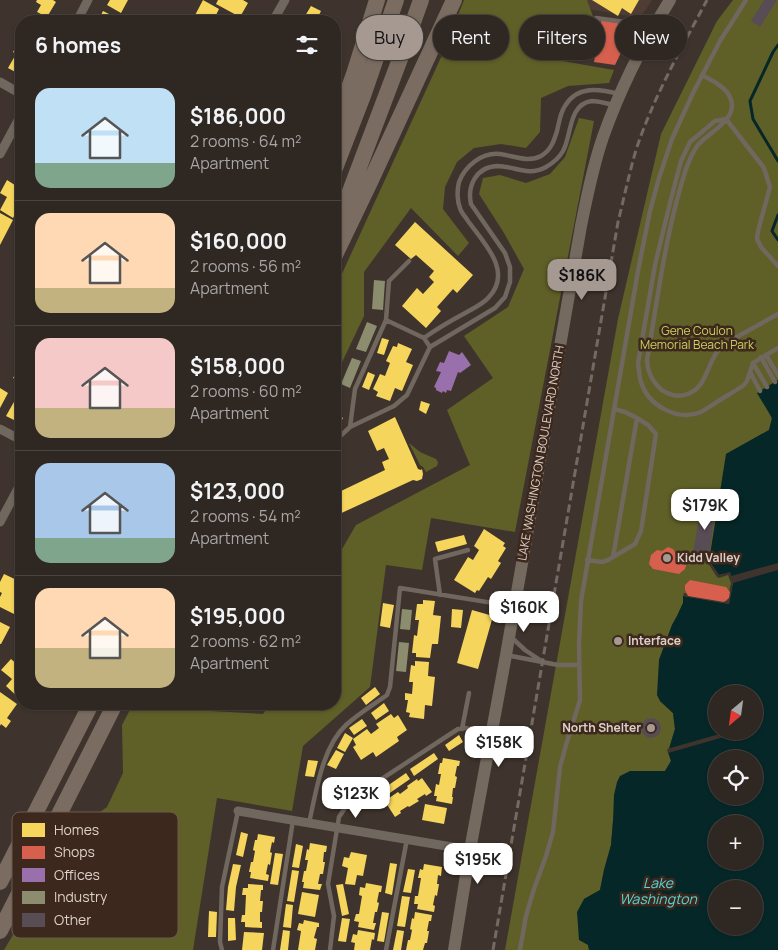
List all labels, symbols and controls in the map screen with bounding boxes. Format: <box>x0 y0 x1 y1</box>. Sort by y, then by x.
chip: Buy <box>356 15 423 60</box>
chip: Rent <box>433 15 509 60</box>
chip: Filters <box>519 15 605 60</box>
chip: New <box>615 15 687 60</box>
text: 6 homes <box>35 31 121 59</box>
icon: filters <box>293 31 321 59</box>
text: $186,000 <box>190 102 286 130</box>
icon: home <box>75 108 135 168</box>
text: 2 rooms · 64 m² <box>190 130 301 152</box>
text: Apartment <box>190 152 269 174</box>
text: $160,000 <box>190 227 287 255</box>
icon: home <box>75 233 135 293</box>
text: 2 rooms · 56 m² <box>190 255 301 277</box>
pin: $186K <box>547 258 617 301</box>
text: $186K <box>558 264 606 286</box>
text: Apartment <box>190 277 269 299</box>
park label: Gene Coulon Memorial Beach Park <box>640 322 755 353</box>
street label: LAKE WASHINGTON BOULEVARD NORTH <box>513 344 568 562</box>
text: $158,000 <box>190 352 285 380</box>
icon: home <box>75 358 135 418</box>
text: 2 rooms · 60 m² <box>190 380 302 402</box>
text: Apartment <box>190 402 269 424</box>
text: $123,000 <box>190 477 285 505</box>
icon: home <box>75 483 135 543</box>
pin: $179K <box>670 488 740 531</box>
text: $179K <box>682 494 728 516</box>
text: 2 rooms · 54 m² <box>190 505 301 527</box>
text: Apartment <box>190 527 269 549</box>
place label: Kidd Valley <box>677 549 740 566</box>
marker: Kidd Valley <box>661 552 673 564</box>
pin: $160K <box>489 590 559 633</box>
text: $160K <box>500 596 548 618</box>
text: $195,000 <box>190 602 286 630</box>
icon: home <box>75 608 135 668</box>
text: 2 rooms · 62 m² <box>190 630 301 652</box>
place label: Interface <box>628 632 681 649</box>
marker: Interface <box>612 635 624 647</box>
text: Apartment <box>190 652 269 674</box>
north arrow <box>708 685 762 740</box>
map controls <box>708 685 763 935</box>
place label: North Shelter <box>562 719 641 736</box>
marker: North Shelter <box>645 722 657 734</box>
pin: $158K <box>464 726 534 768</box>
text: $158K <box>476 731 522 753</box>
button: locate <box>708 750 763 805</box>
pin: $123K <box>321 776 391 819</box>
text: $123K <box>333 782 379 804</box>
legend <box>12 812 178 938</box>
button: + <box>708 815 763 870</box>
text: Homes <box>54 820 99 839</box>
text: Shops <box>54 842 95 861</box>
pin: $195K <box>443 842 513 885</box>
text: $195K <box>455 848 501 870</box>
text: Offices <box>54 865 100 884</box>
water label: Lake Washington <box>619 873 698 908</box>
button: − <box>708 880 763 935</box>
text: Industry <box>54 887 108 906</box>
text: Other <box>54 910 91 929</box>

